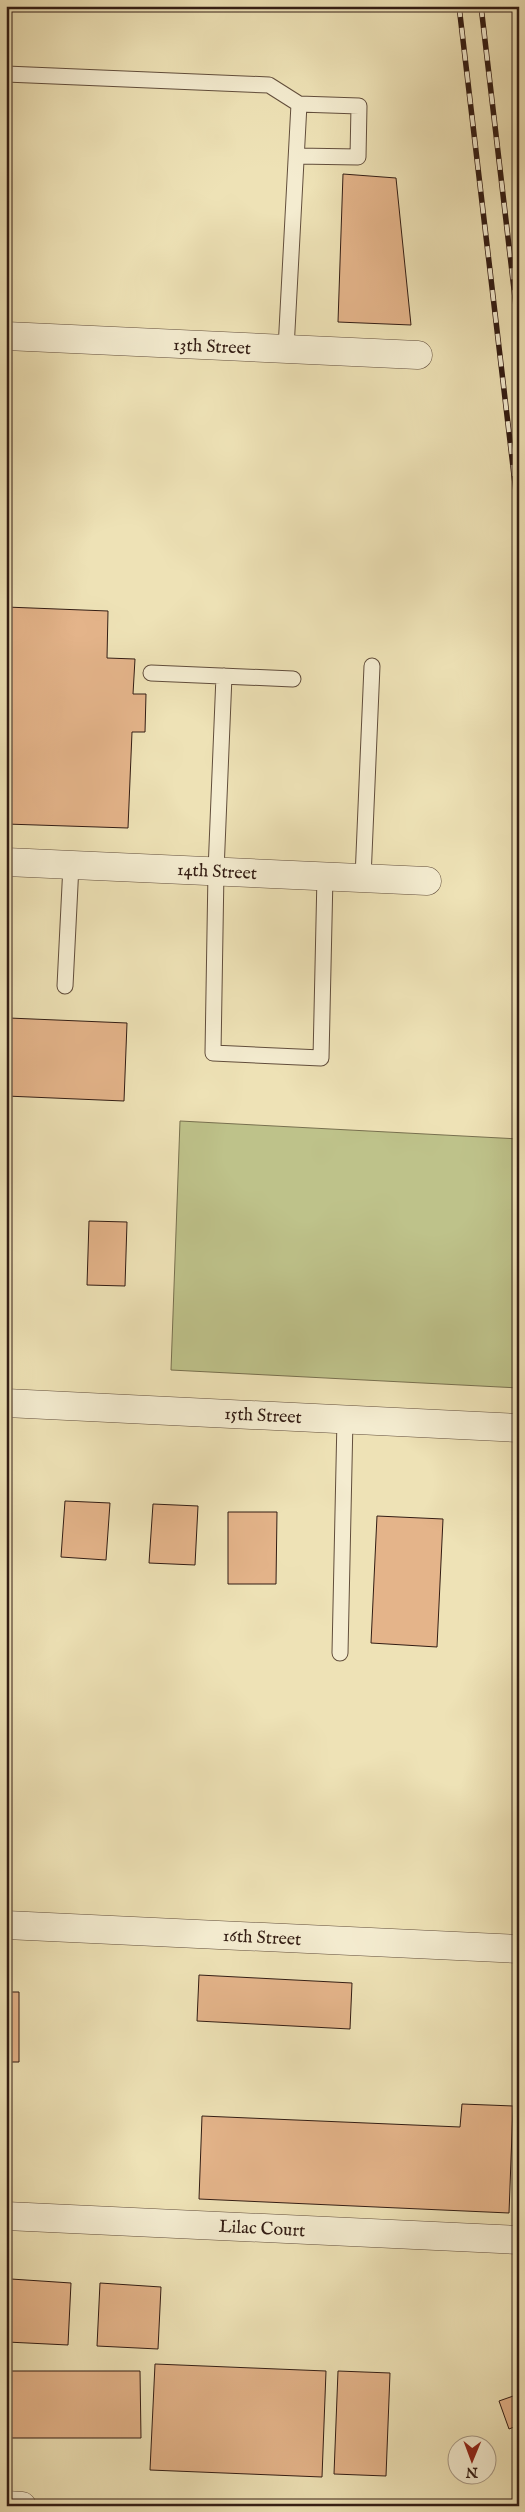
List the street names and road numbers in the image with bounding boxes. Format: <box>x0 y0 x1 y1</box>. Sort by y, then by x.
street label: 13th Street <box>172 334 251 361</box>
street label: 14th Street <box>176 859 257 886</box>
street label: 15th Street <box>224 1403 302 1430</box>
street label: 16th Street <box>222 1925 302 1952</box>
street label: Lilac Court <box>218 2216 306 2243</box>

